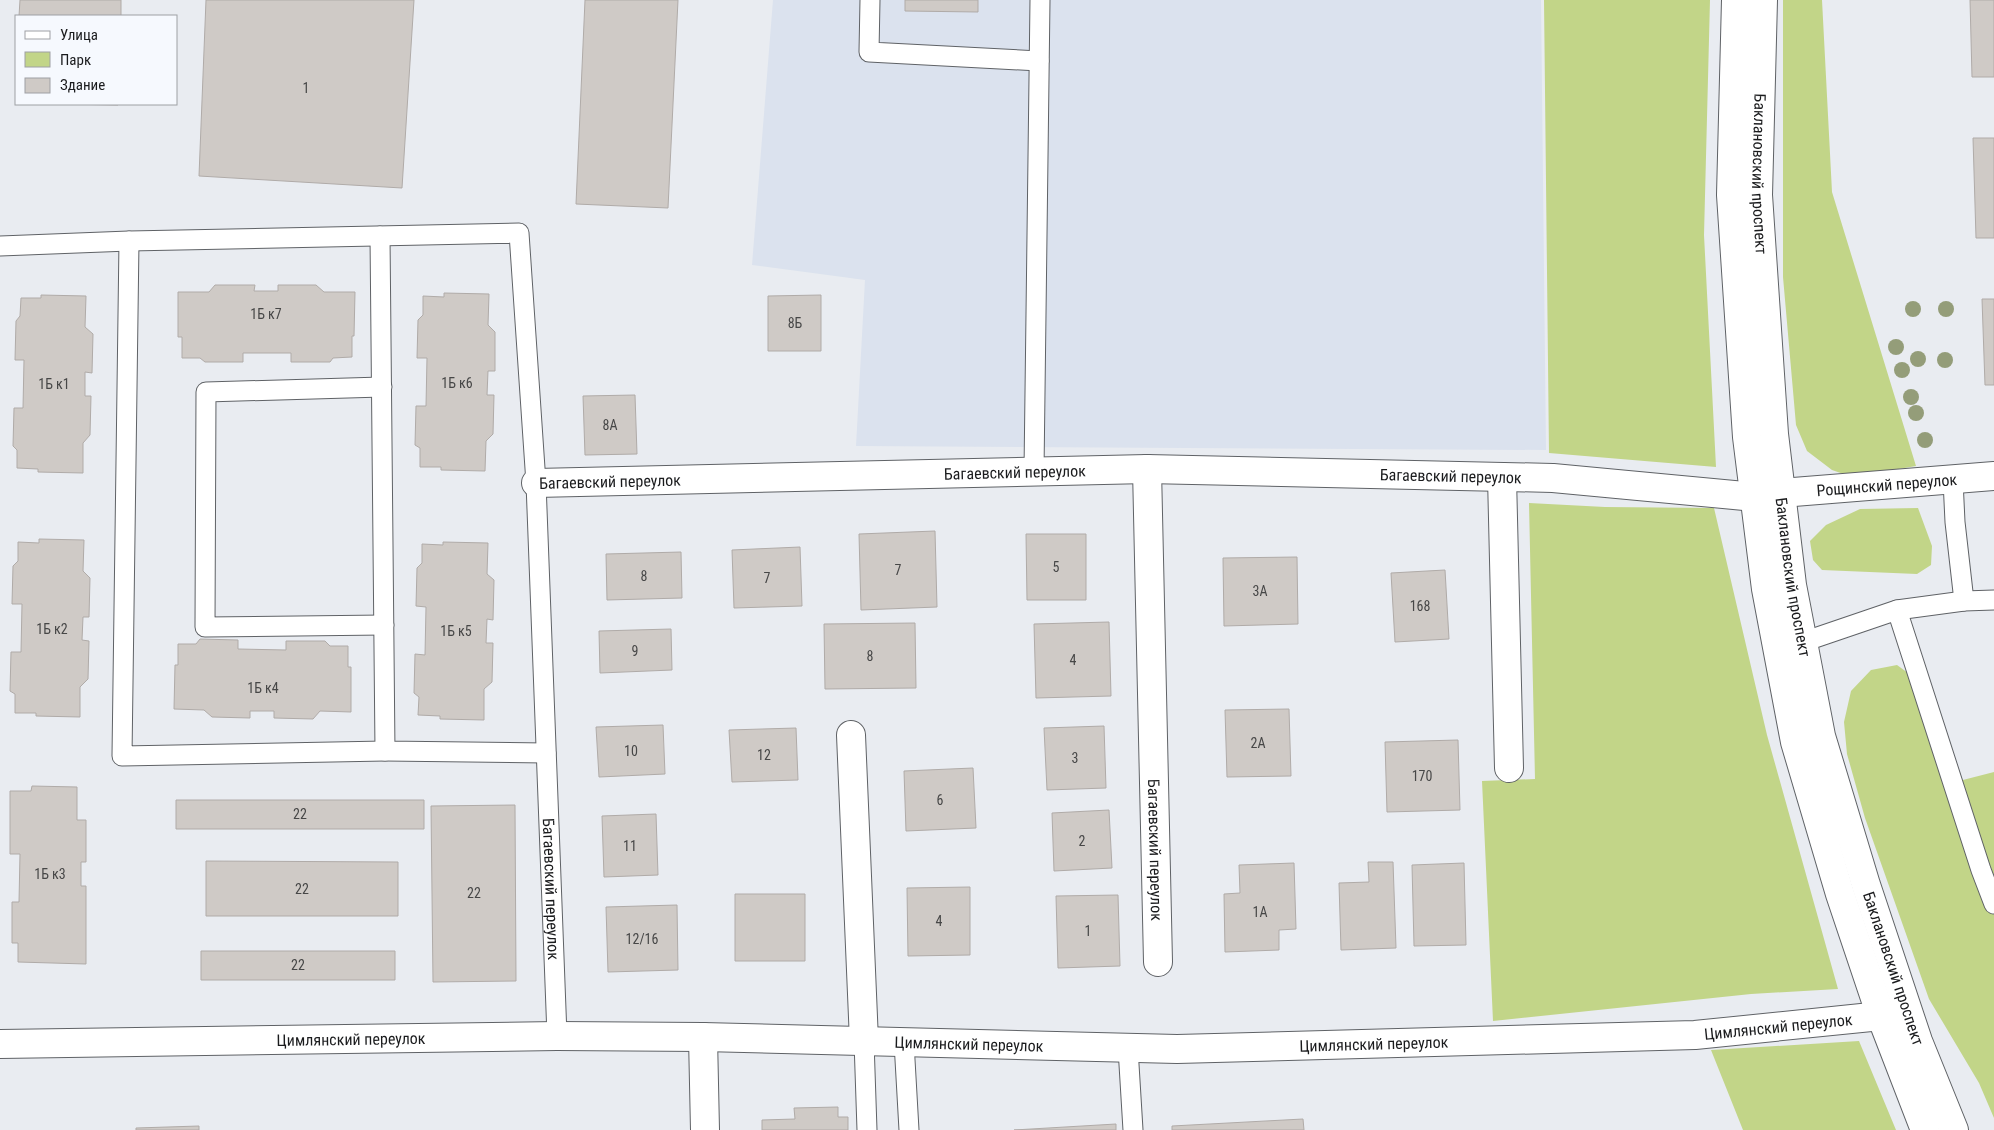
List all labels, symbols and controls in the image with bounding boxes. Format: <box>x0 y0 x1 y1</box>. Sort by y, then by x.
legend <box>15 15 178 105</box>
text: Улица <box>60 26 98 44</box>
text: Парк <box>60 51 91 69</box>
text: Здание <box>60 76 105 94</box>
house number: 1 <box>303 80 309 96</box>
street label: Баклановский проспект <box>1748 93 1771 255</box>
house number: 1Б к7 <box>250 306 282 322</box>
house number: 8Б <box>788 315 803 331</box>
house number: 1Б к6 <box>441 375 473 391</box>
house number: 1Б к1 <box>38 376 70 392</box>
house number: 8А <box>603 417 617 433</box>
street label: Багаевский переулок <box>944 461 1086 484</box>
street label: Багаевский переулок <box>1380 465 1522 487</box>
street label: Рощинский переулок <box>1816 470 1958 500</box>
street label: Багаевский переулок <box>539 471 681 493</box>
street label: Баклановский проспект <box>1772 496 1815 659</box>
house number: 5 <box>1053 559 1060 575</box>
house number: 7 <box>895 562 902 578</box>
house number: 8 <box>641 568 648 584</box>
house number: 7 <box>764 570 771 586</box>
house number: 3А <box>1253 583 1267 599</box>
house number: 168 <box>1410 598 1430 614</box>
house number: 1Б к2 <box>36 621 68 637</box>
house number: 1Б к5 <box>440 623 472 639</box>
house number: 9 <box>632 643 638 659</box>
house number: 8 <box>867 648 874 664</box>
house number: 4 <box>1070 652 1077 668</box>
house number: 1Б к4 <box>247 680 279 696</box>
house number: 2А <box>1251 735 1265 751</box>
house number: 10 <box>624 743 638 759</box>
house number: 12 <box>757 747 771 763</box>
house number: 3 <box>1072 750 1078 766</box>
house number: 170 <box>1412 768 1432 784</box>
street label: Багаевский переулок <box>1144 779 1166 921</box>
house number: 6 <box>937 792 944 808</box>
house number: 22 <box>293 806 307 822</box>
street label: Багаевский переулок <box>539 818 563 961</box>
house number: 2 <box>1079 833 1086 849</box>
house number: 11 <box>623 838 637 854</box>
house number: 1Б к3 <box>34 866 66 882</box>
house number: 22 <box>295 881 309 897</box>
house number: 22 <box>467 885 481 901</box>
street label: Баклановский проспект <box>1859 889 1928 1049</box>
house number: 1А <box>1253 904 1267 920</box>
house number: 4 <box>936 913 943 929</box>
house number: 1 <box>1085 923 1091 939</box>
house number: 12/16 <box>626 931 659 947</box>
house number: 22 <box>291 957 305 973</box>
street label: Цимлянский переулок <box>1703 1010 1854 1044</box>
street label: Цимлянский переулок <box>276 1029 426 1050</box>
street label: Цимлянский переулок <box>894 1033 1044 1056</box>
street label: Цимлянский переулок <box>1299 1033 1449 1056</box>

